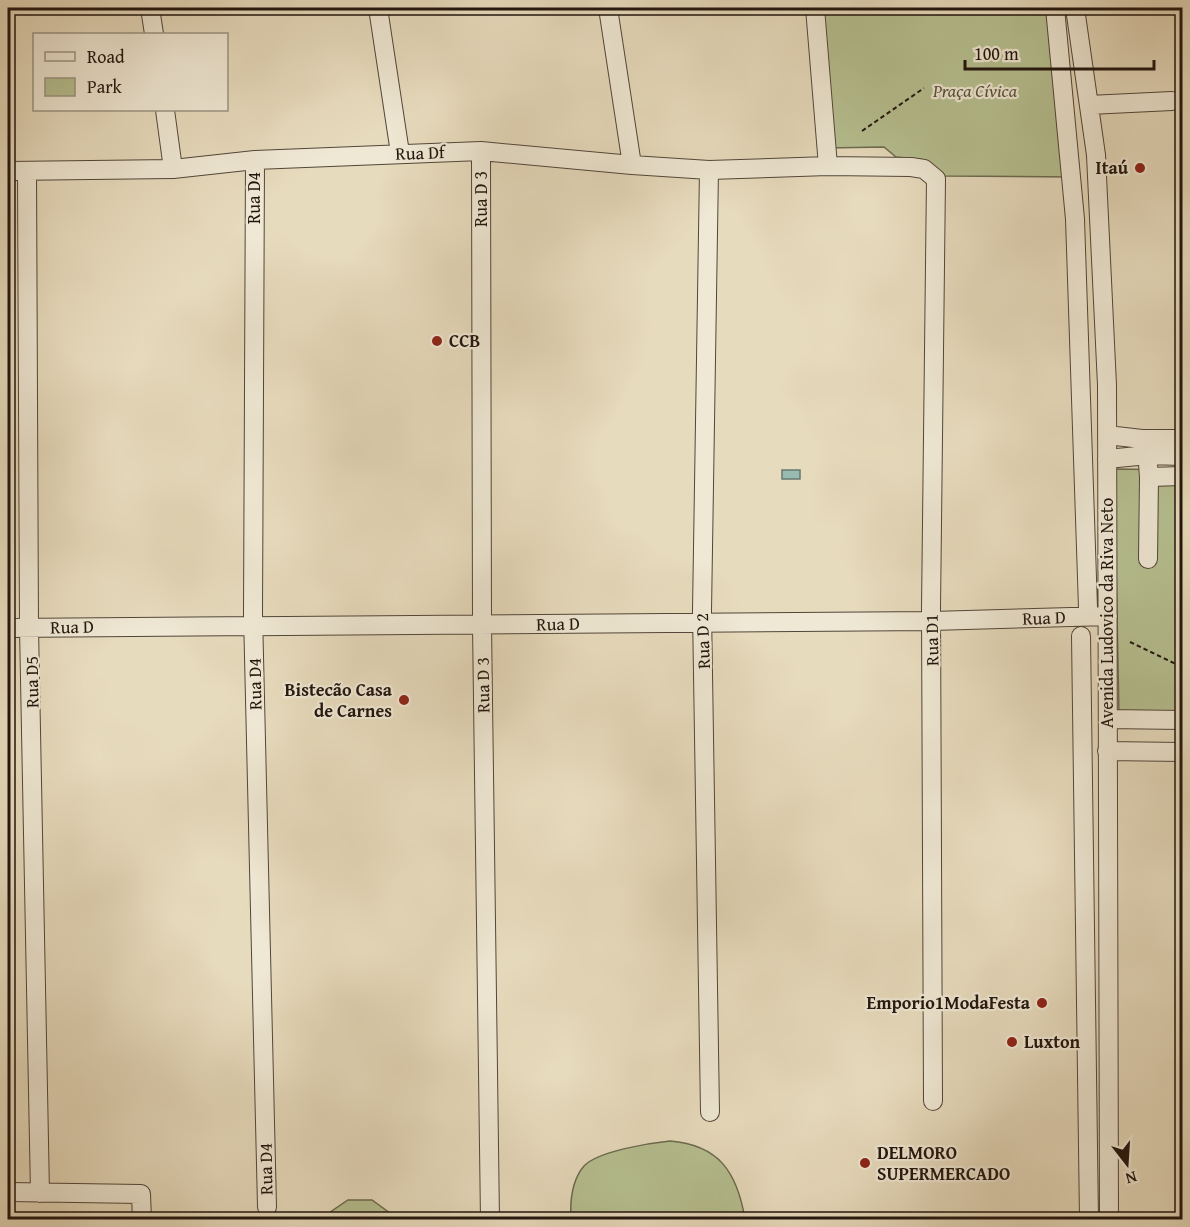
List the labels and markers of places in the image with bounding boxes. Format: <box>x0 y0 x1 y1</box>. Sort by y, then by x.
place label: Itaú <box>1096 154 1129 181</box>
marker: Itaú <box>1133 161 1147 175</box>
place label: CCB <box>449 327 480 354</box>
marker: CCB <box>430 334 444 348</box>
place label: Bistecão Casa de Carnes <box>284 676 393 724</box>
marker: Bistecão Casa de Carnes <box>397 693 411 707</box>
place label: Emporio1ModaFesta <box>867 989 1031 1016</box>
marker: Emporio1ModaFesta <box>1035 996 1049 1010</box>
place label: Luxton <box>1024 1028 1081 1055</box>
marker: Luxton <box>1005 1035 1019 1049</box>
place label: DELMORO SUPERMERCADO <box>877 1139 1010 1187</box>
marker: DELMORO SUPERMERCADO <box>858 1156 872 1170</box>

